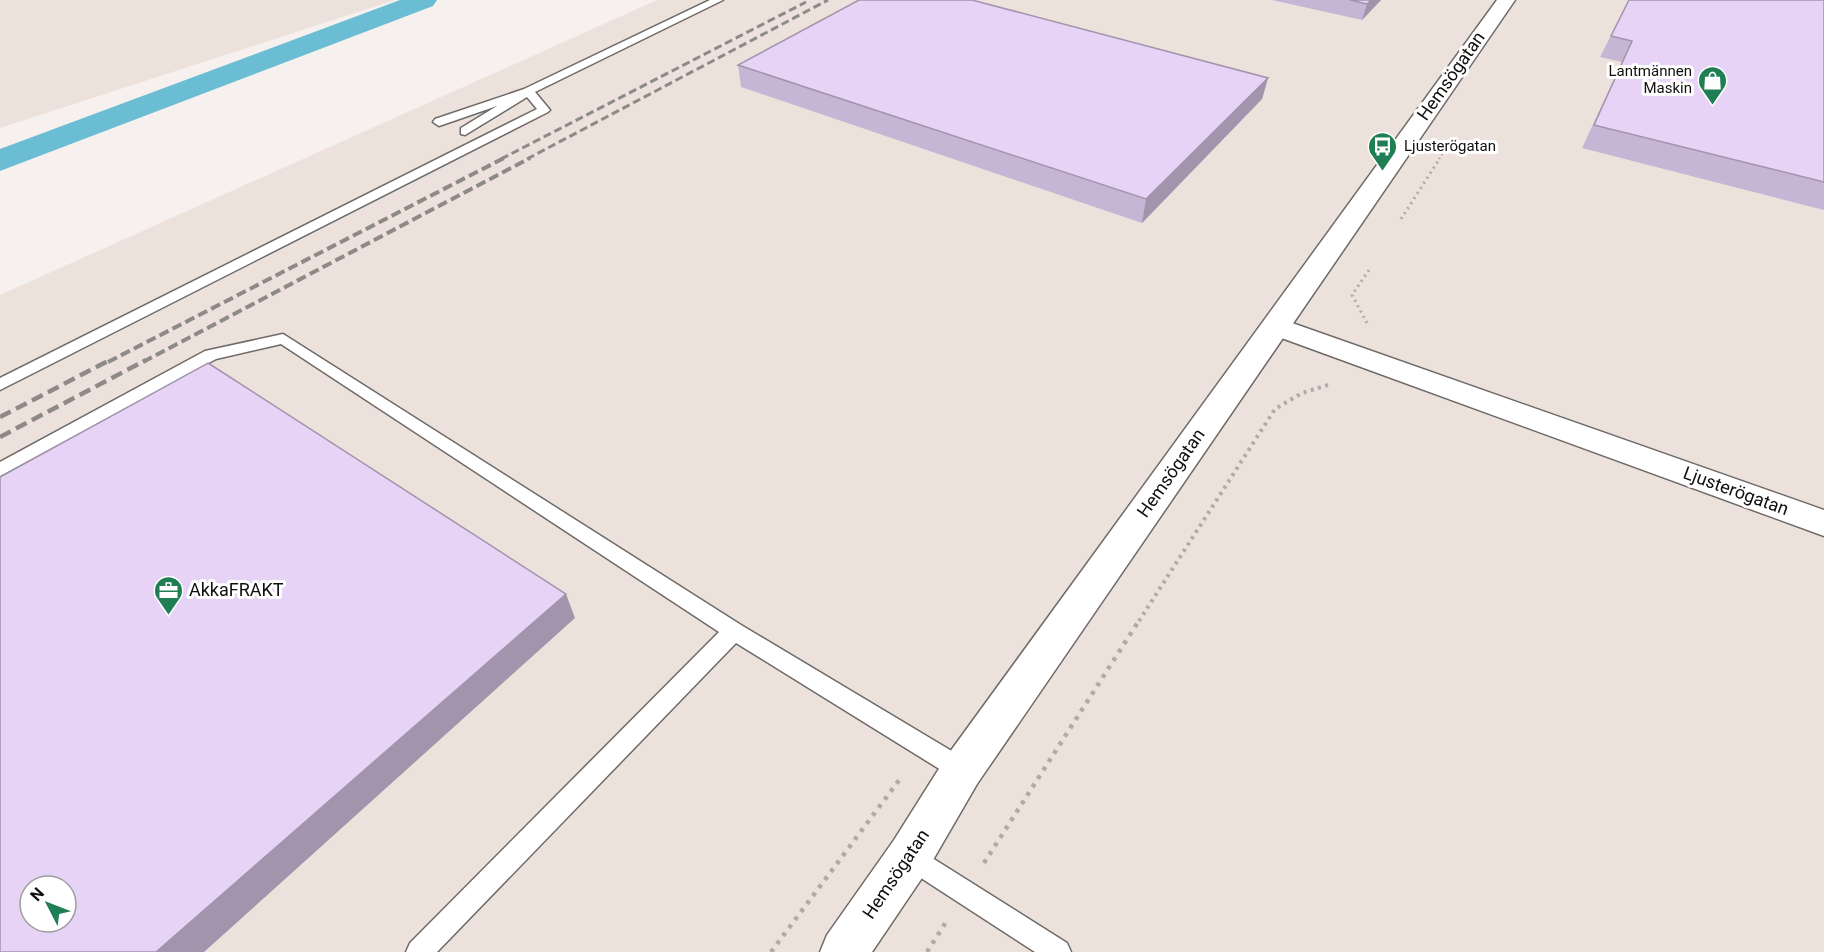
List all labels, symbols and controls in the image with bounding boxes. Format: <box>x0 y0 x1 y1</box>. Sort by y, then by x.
street label: Hemsögatan <box>1412 27 1489 124</box>
place label: Lantmännen Maskin <box>1608 62 1692 97</box>
shop icon: Lantmännen Maskin <box>1697 64 1729 106</box>
bus stop icon: Ljusterögatan <box>1367 130 1399 172</box>
place label: Ljusterögatan <box>1404 137 1496 155</box>
street label: Hemsögatan <box>1132 424 1209 521</box>
street label: Ljusterögatan <box>1681 462 1792 519</box>
office icon: AkkaFRAKT <box>152 574 184 616</box>
place label: AkkaFRAKT <box>189 579 284 600</box>
street label: Hemsögatan <box>858 825 933 922</box>
north arrow <box>18 874 78 934</box>
text: N <box>26 884 48 905</box>

